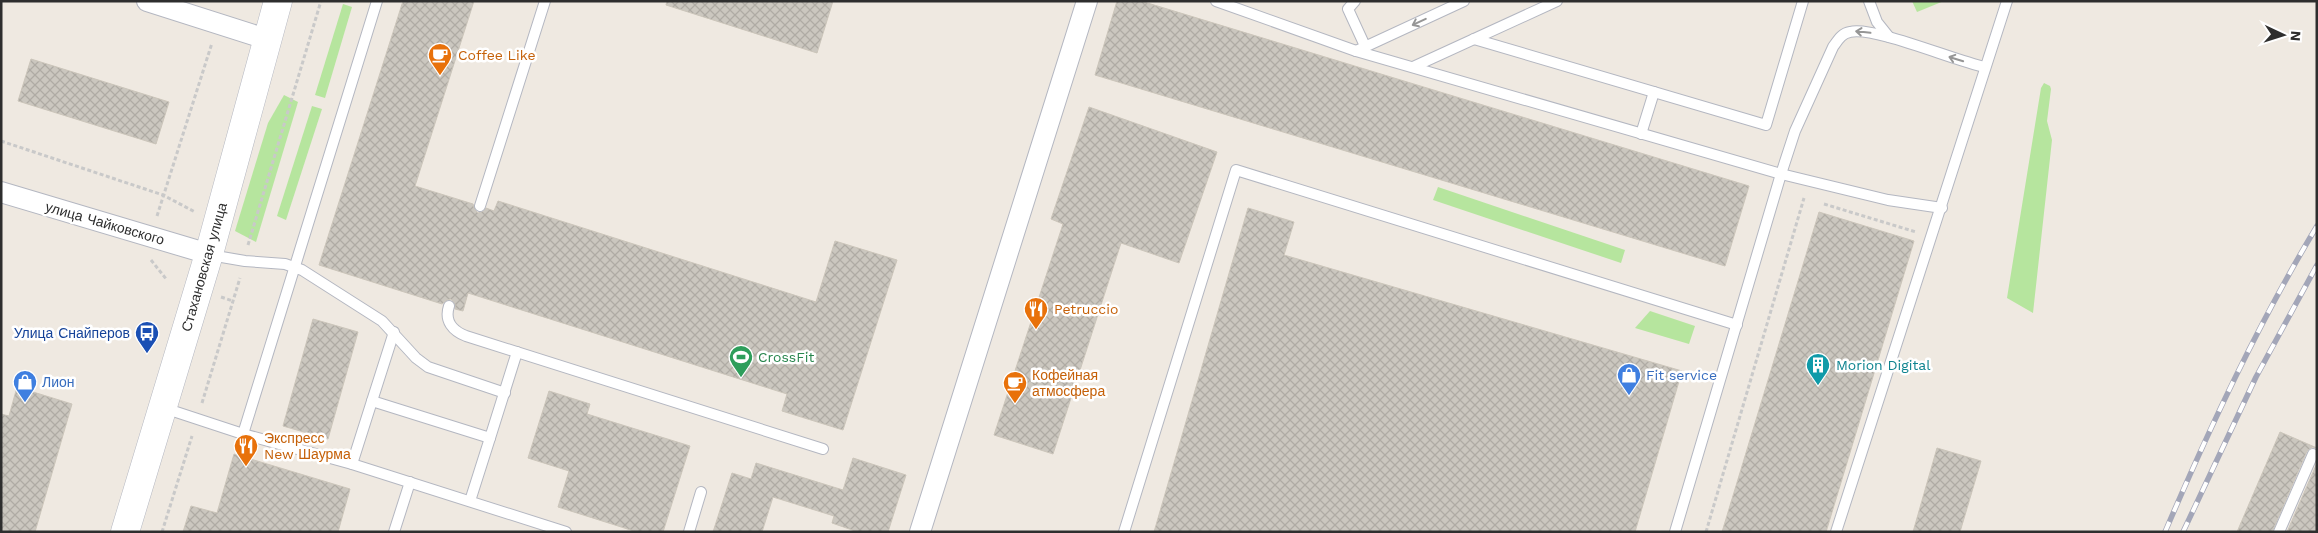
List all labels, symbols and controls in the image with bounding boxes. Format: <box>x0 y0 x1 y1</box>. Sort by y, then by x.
north arrow <box>2258 10 2308 60</box>
one-way arrow <box>1412 17 1427 27</box>
one-way arrow <box>1855 27 1871 37</box>
text: N <box>2288 30 2304 42</box>
cafe icon: Coffee Like <box>427 42 453 76</box>
place label: Coffee Like <box>458 47 535 63</box>
one-way arrow <box>1948 54 1964 64</box>
street label: улица Чайковского <box>44 198 167 248</box>
street label: Стахановская улица <box>178 200 230 333</box>
restaurant icon: Petruccio <box>1023 296 1049 330</box>
place label: Petruccio <box>1054 301 1118 317</box>
bus stop icon: Улица Снайперов <box>134 320 160 354</box>
place label: Улица Снайперов <box>14 325 130 341</box>
sports icon: CrossFit <box>728 344 754 378</box>
place label: CrossFit <box>758 349 814 365</box>
building icon: Morion Digital <box>1805 352 1831 386</box>
place label: Morion Digital <box>1836 357 1931 373</box>
shop icon: Fit service <box>1616 362 1642 396</box>
place label: Кофейная атмосфера <box>1032 367 1105 399</box>
place label: Fit service <box>1646 367 1717 383</box>
shop icon: Лион <box>12 369 38 403</box>
cafe icon: Кофейная атмосфера <box>1002 370 1028 404</box>
place label: Лион <box>42 374 75 390</box>
place label: Экспресс New Шаурма <box>264 430 351 462</box>
restaurant icon: Экспресс New Шаурма <box>233 433 259 467</box>

